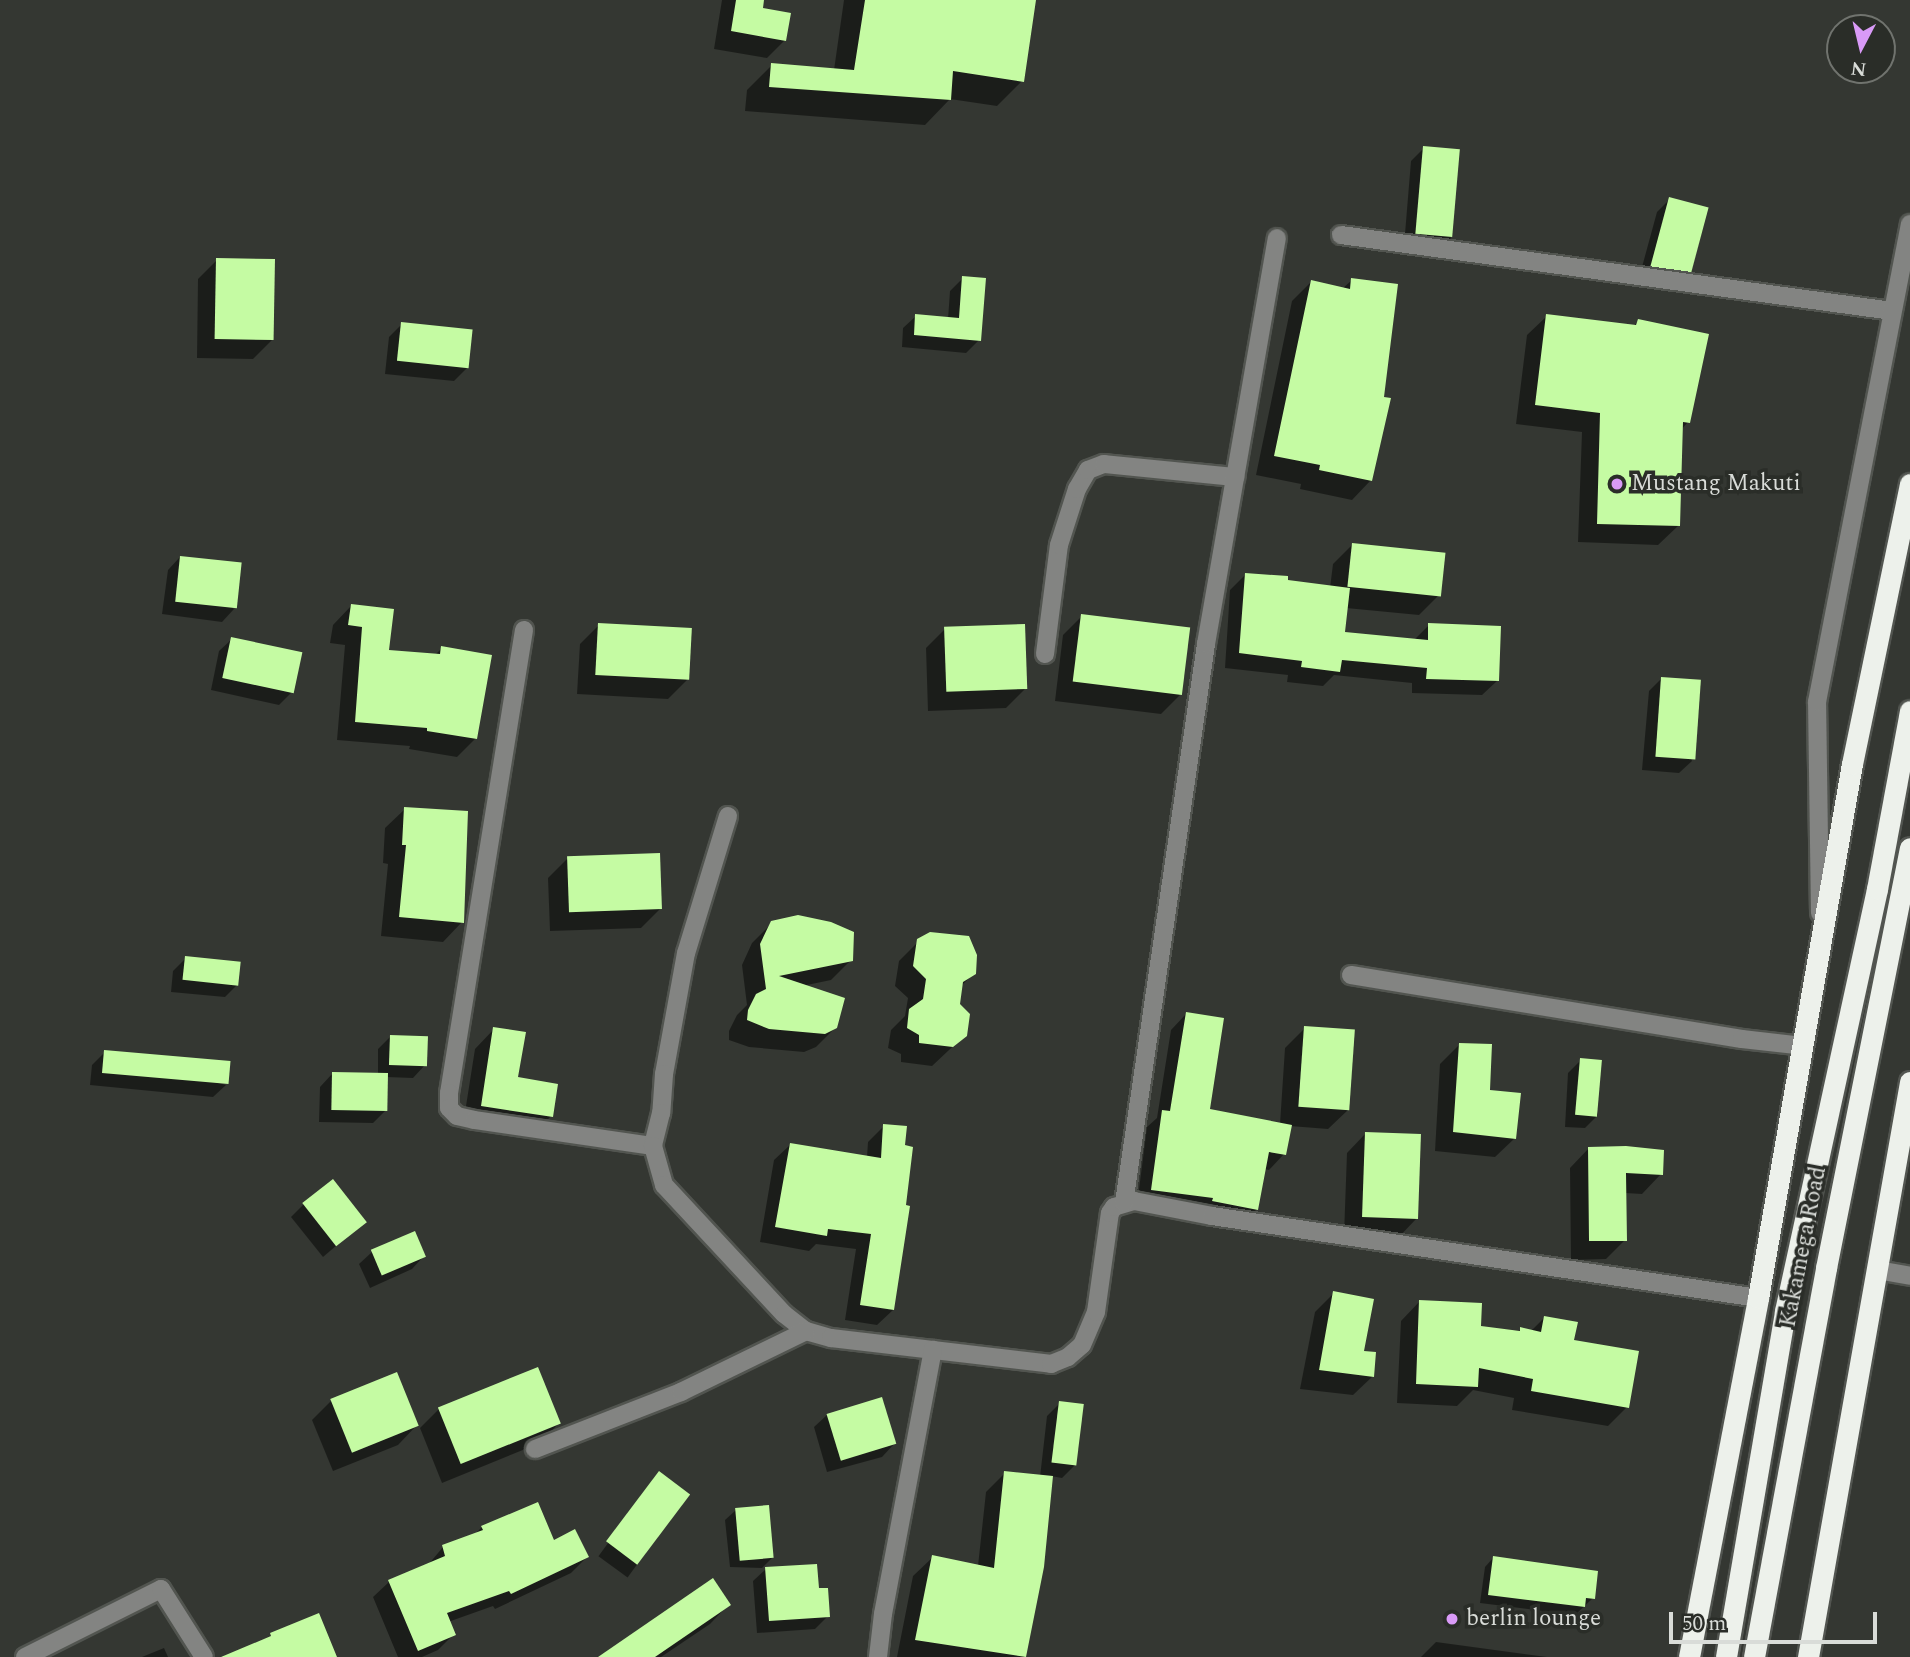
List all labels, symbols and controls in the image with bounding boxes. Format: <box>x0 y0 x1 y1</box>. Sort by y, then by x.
north arrow <box>1826 14 1896 84</box>
text: N <box>1849 53 1868 84</box>
place label: Mustang Makuti <box>1631 470 1801 498</box>
marker: Mustang Makuti <box>1609 476 1625 492</box>
street label: Kakamega Road <box>1775 1164 1833 1330</box>
scale bar <box>1672 1598 1880 1642</box>
place label: berlin lounge <box>1466 1605 1601 1633</box>
text: 50 m <box>1682 1608 1726 1640</box>
marker: berlin lounge <box>1444 1611 1460 1627</box>

